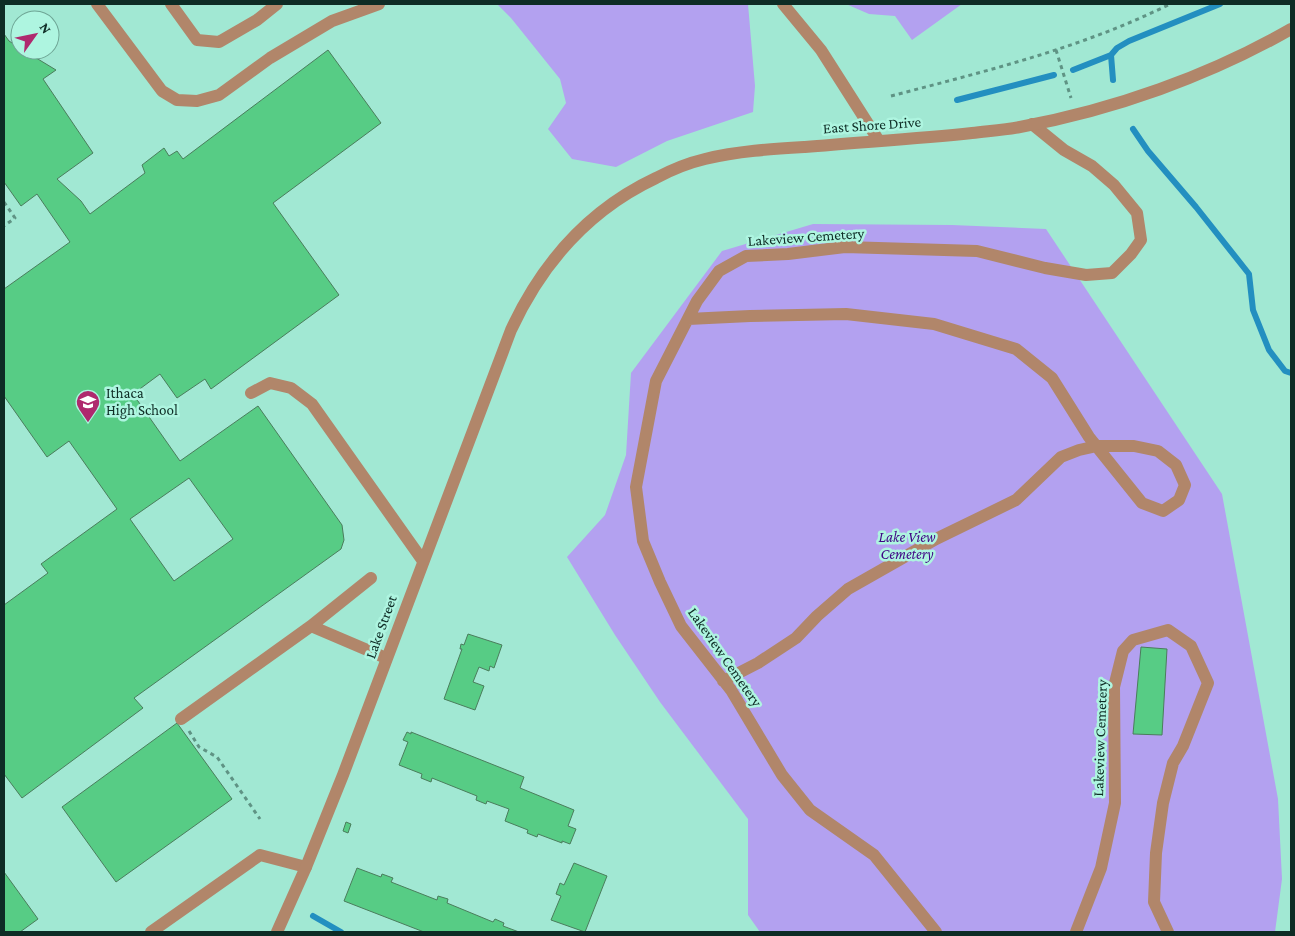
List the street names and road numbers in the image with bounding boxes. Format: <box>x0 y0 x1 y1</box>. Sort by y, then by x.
street label: East Shore Drive <box>822 114 922 136</box>
street label: Lakeview Cemetery <box>747 225 865 250</box>
street label: Lake Street <box>362 592 400 661</box>
street label: Lakeview Cemetery <box>684 604 765 710</box>
street label: Lakeview Cemetery <box>1090 679 1111 797</box>

